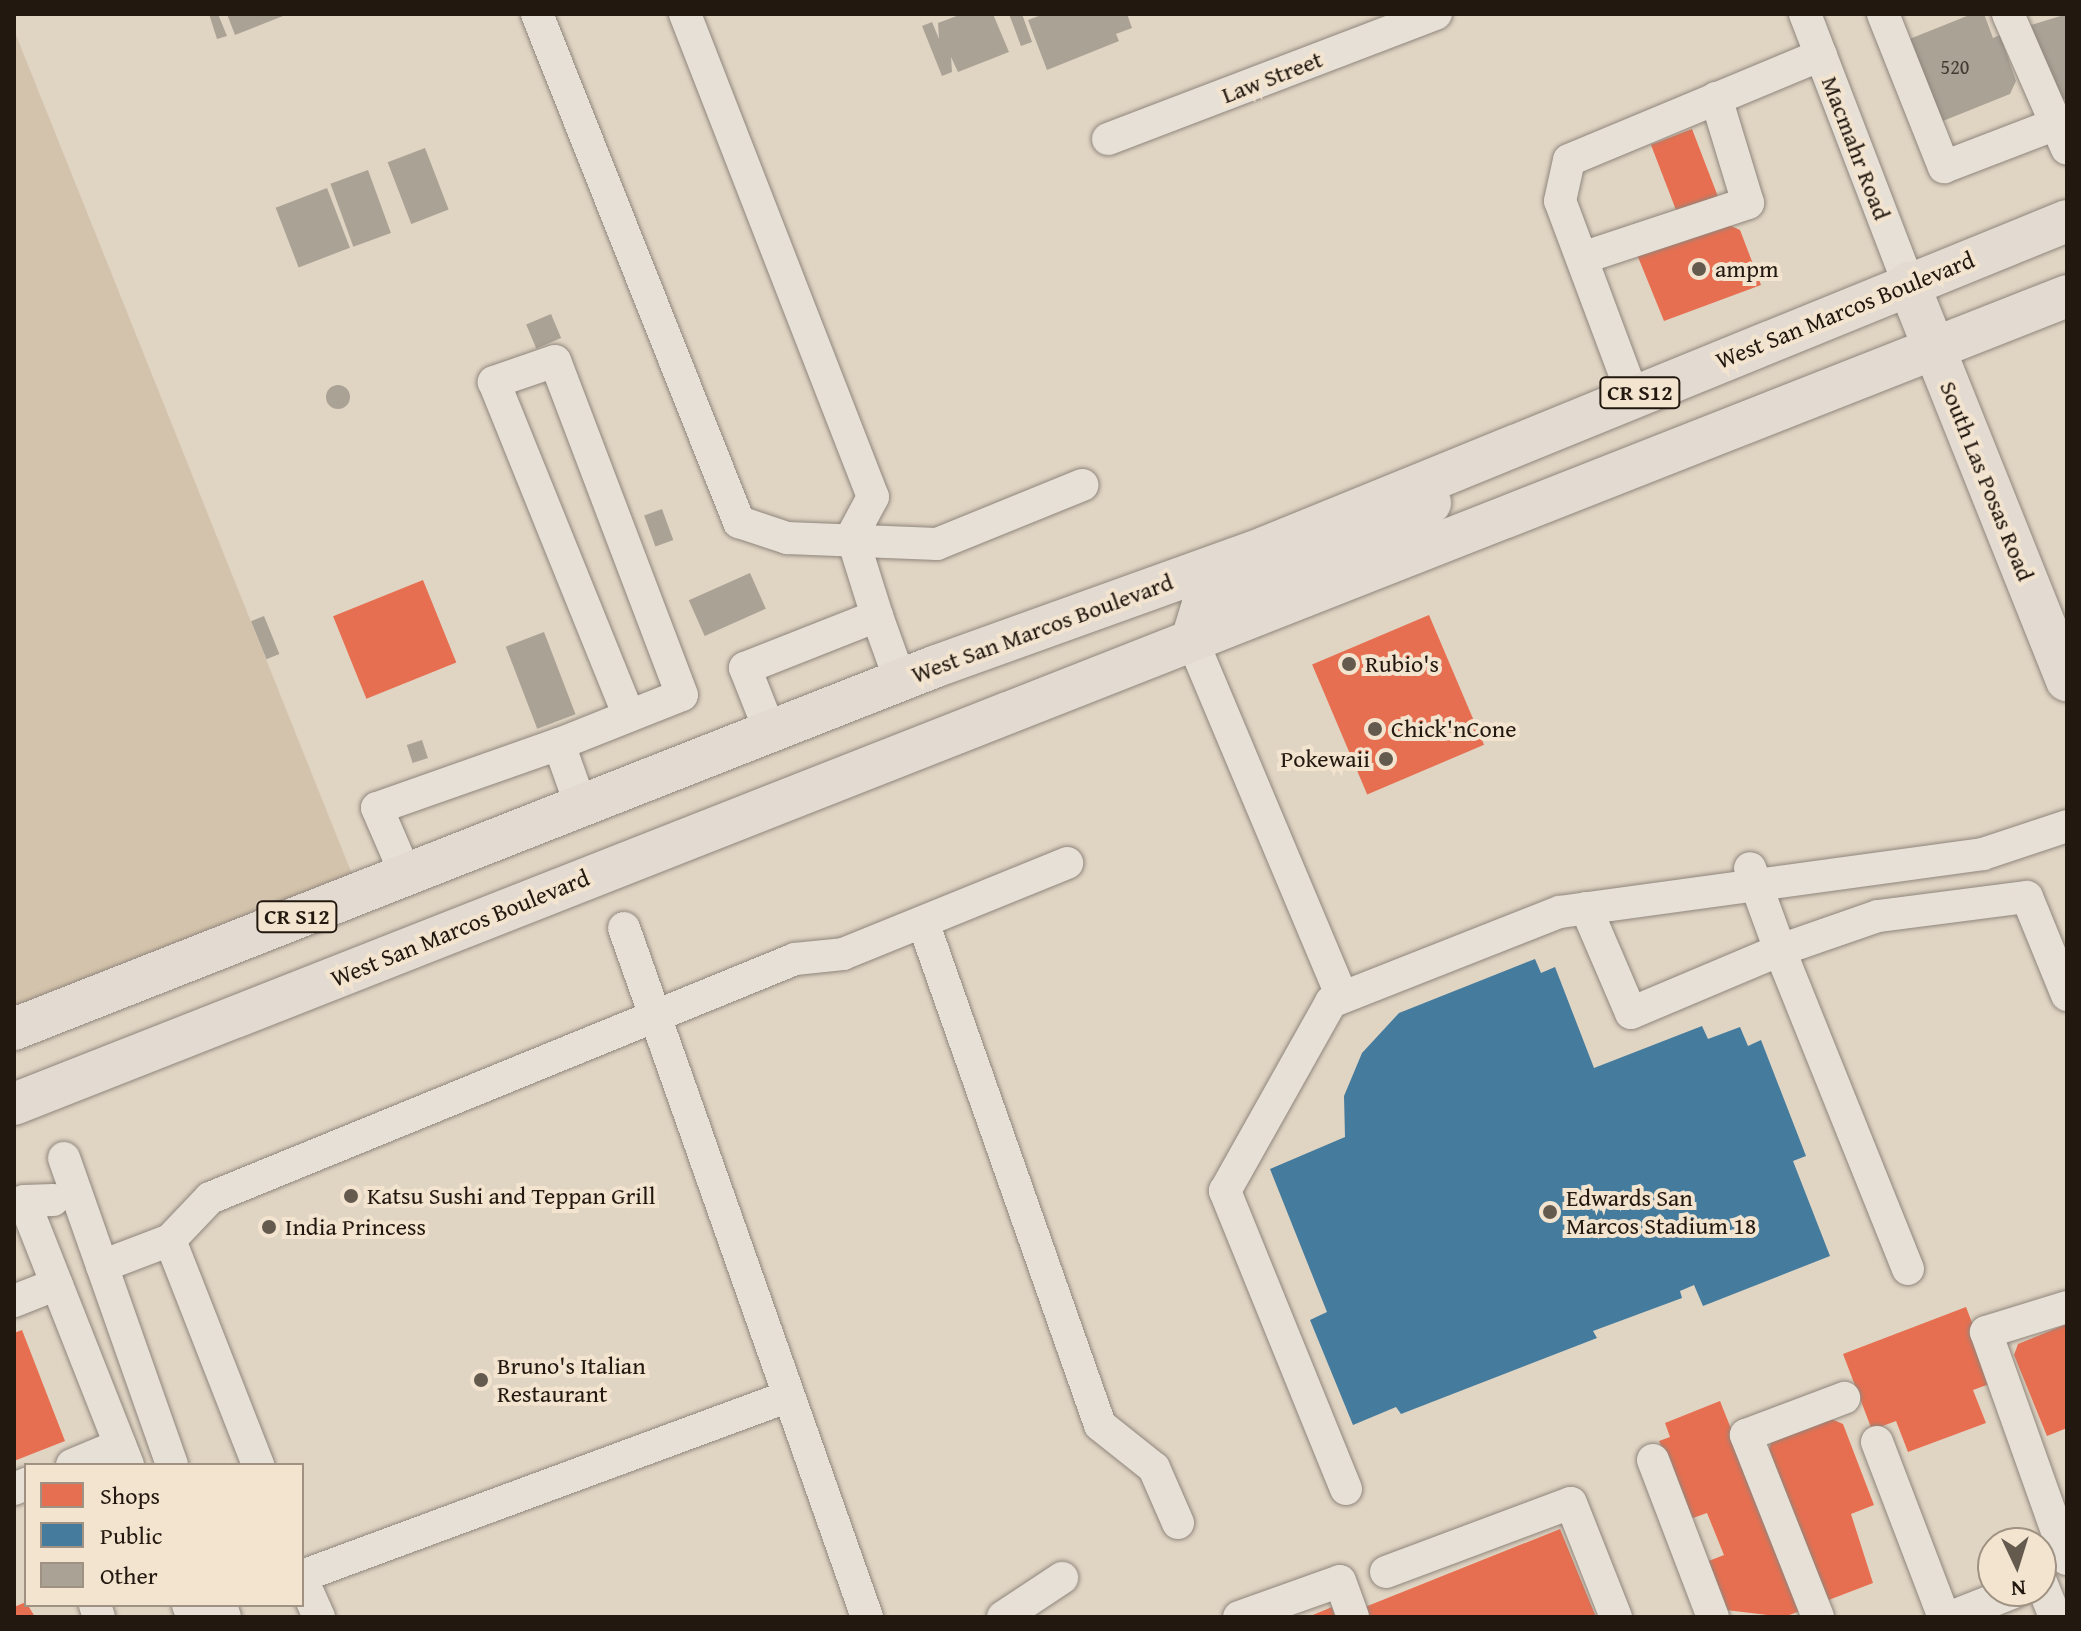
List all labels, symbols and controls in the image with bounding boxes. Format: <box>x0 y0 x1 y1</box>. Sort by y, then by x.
street label: Law Street <box>1217 45 1327 109</box>
house number: 520 <box>1941 54 1969 78</box>
street label: Macmahr Road <box>1815 72 1897 224</box>
street label: West San Marcos Boulevard <box>1712 245 1978 375</box>
place label: ampm <box>1715 255 1779 283</box>
marker: ampm <box>1690 260 1708 278</box>
road number: CR S12 <box>1598 375 1682 411</box>
street label: South Las Posas Road <box>1934 377 2040 585</box>
street label: West San Marcos Boulevard <box>907 567 1177 689</box>
place label: Rubio's <box>1365 650 1439 678</box>
marker: Rubio's <box>1340 655 1358 673</box>
place label: Chick'nCone <box>1391 715 1516 743</box>
marker: Chick'nCone <box>1366 720 1384 738</box>
place label: Pokewaii <box>1280 745 1370 773</box>
marker: Pokewaii <box>1377 750 1395 768</box>
street label: West San Marcos Boulevard <box>327 863 593 993</box>
road number: CR S12 <box>255 899 339 935</box>
place label: Katsu Sushi and Teppan Grill <box>367 1182 655 1210</box>
place label: Edwards San Marcos Stadium 18 <box>1566 1184 1756 1240</box>
marker: Katsu Sushi and Teppan Grill <box>342 1187 360 1205</box>
marker: Edwards San Marcos Stadium 18 <box>1541 1203 1559 1221</box>
place label: India Princess <box>285 1213 426 1241</box>
marker: India Princess <box>260 1218 278 1236</box>
place label: Bruno's Italian Restaurant <box>497 1352 646 1408</box>
marker: Bruno's Italian Restaurant <box>472 1371 490 1389</box>
legend <box>24 1463 304 1607</box>
text: Shops <box>100 1478 160 1513</box>
text: Public <box>100 1518 162 1553</box>
north arrow <box>1977 1527 2057 1607</box>
text: Other <box>100 1558 158 1593</box>
text: N <box>2010 1572 2027 1605</box>

